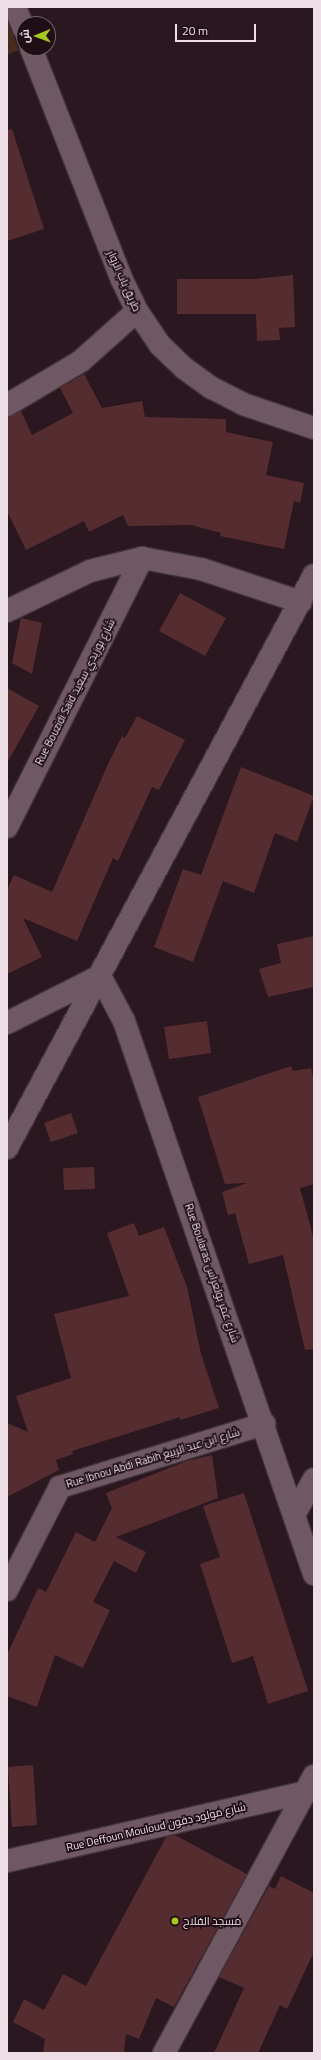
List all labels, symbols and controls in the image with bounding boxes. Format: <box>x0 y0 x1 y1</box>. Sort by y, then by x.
north arrow <box>16 16 56 56</box>
scale bar <box>177 16 258 42</box>
text: 20 m <box>182 19 208 42</box>
text: ش <box>15 29 35 43</box>
street label: طريق باب الزوار <box>105 248 143 314</box>
street label: Rue Bouzidi Saïd شارع بوزيدي سعيد <box>32 617 118 767</box>
street label: Rue Boularas شارع عمر بولعراس <box>182 1202 242 1344</box>
street label: Rue Ibnou Abdi Rabih شارع ابن عبد الربيع <box>64 1425 242 1491</box>
street label: Rue Deffoun Mouloud شارع مولود دفون <box>65 1800 247 1854</box>
place label: مسجد الفلاح <box>183 1914 241 1928</box>
marker: مسجد الفلاح <box>170 1916 180 1926</box>

